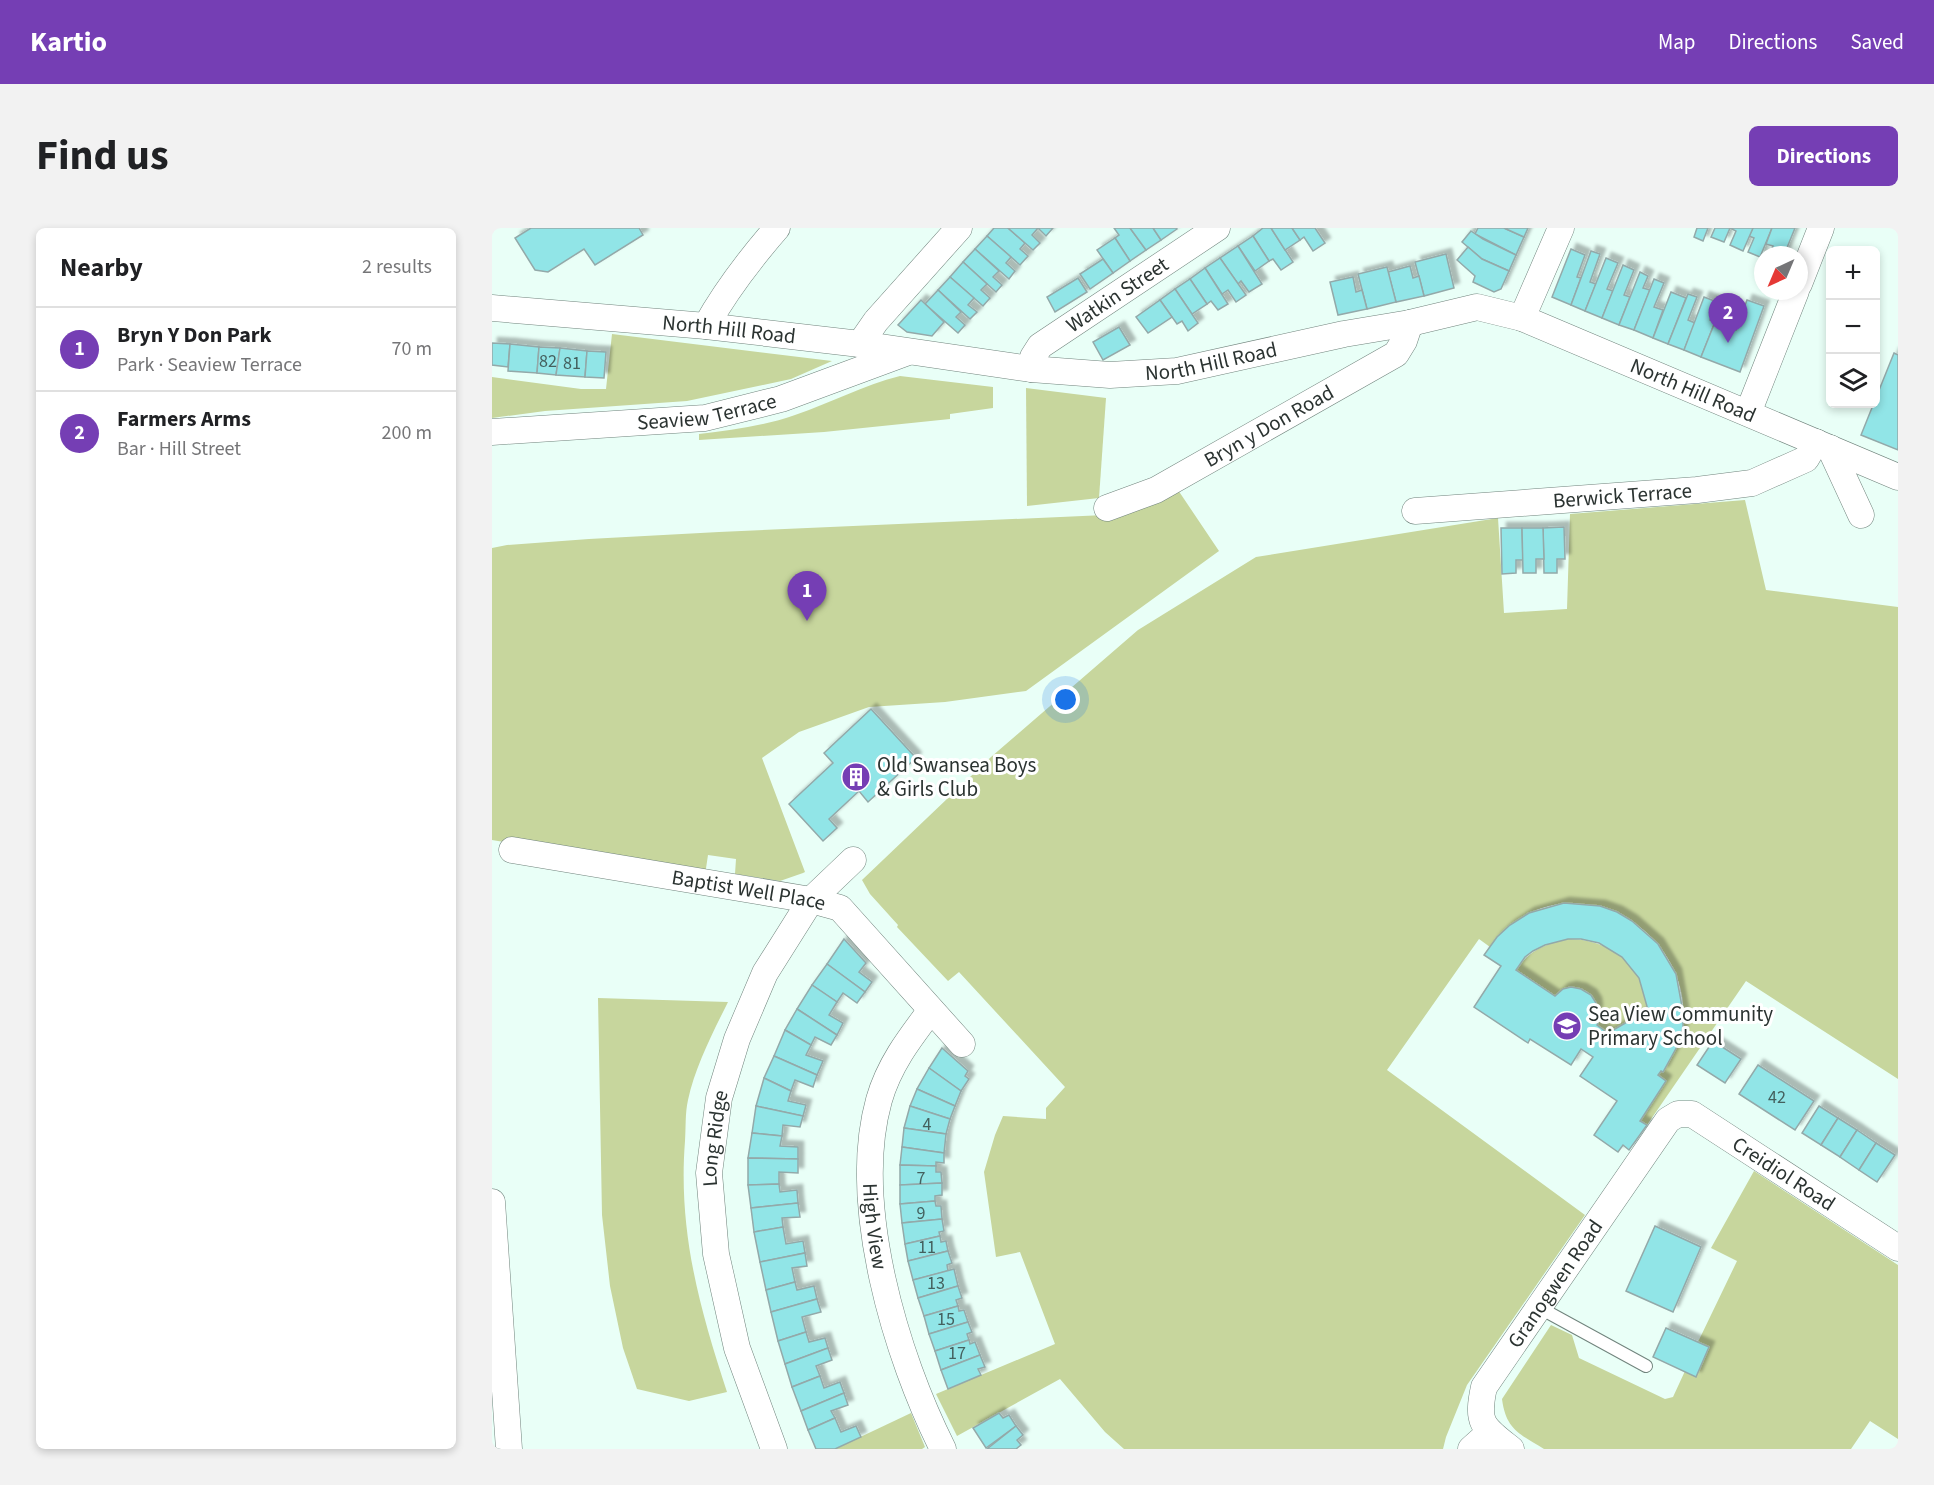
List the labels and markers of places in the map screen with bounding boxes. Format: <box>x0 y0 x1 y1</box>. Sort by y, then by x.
pin: 2 <box>1708 294 1748 343</box>
pin: 1 <box>788 572 826 621</box>
place label: Old Swansea Boys & Girls Club <box>877 750 1036 804</box>
building icon: Old Swansea Boys & Girls Club <box>840 761 872 793</box>
place label: Sea View Community Primary School <box>1588 999 1773 1053</box>
school or university icon: Sea View Community Primary School <box>1551 1010 1583 1042</box>

